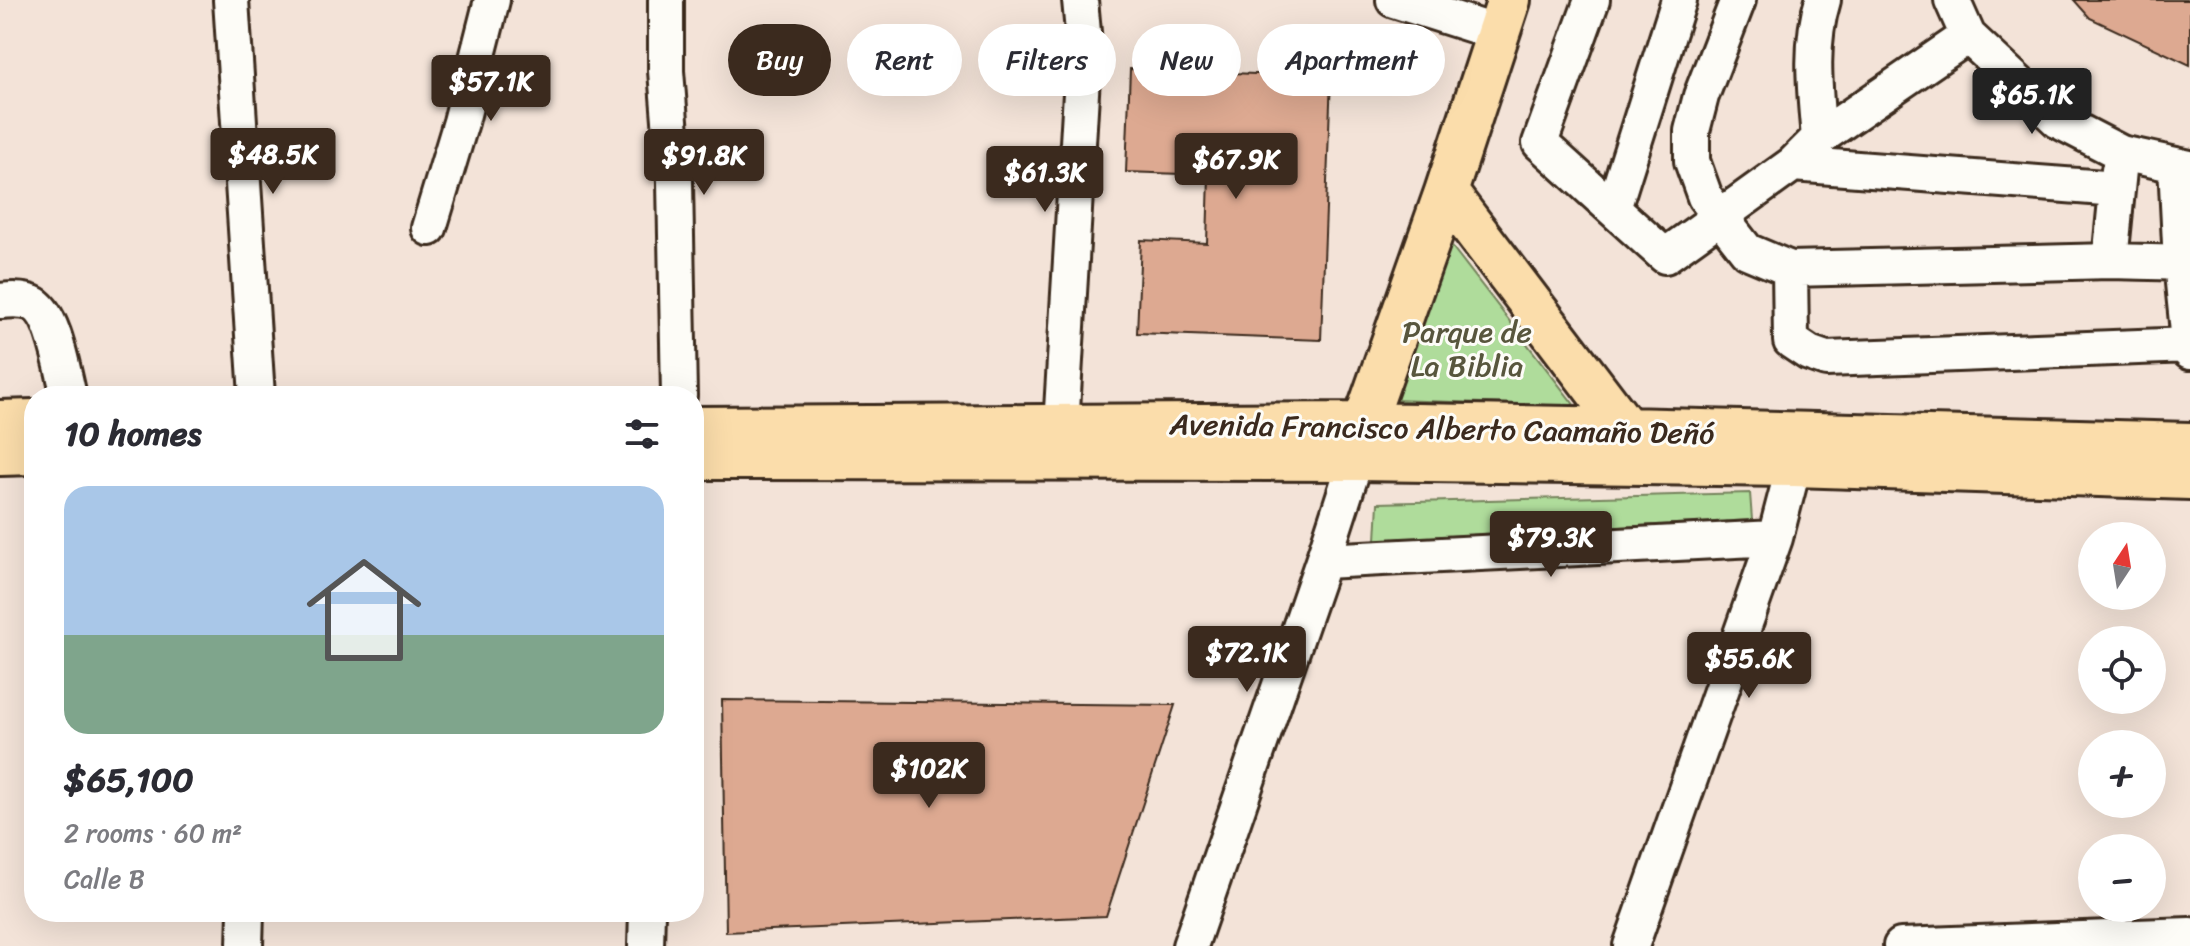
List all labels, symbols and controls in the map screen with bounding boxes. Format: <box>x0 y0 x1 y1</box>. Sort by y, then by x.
chip: Buy <box>728 24 831 96</box>
chip: Rent <box>847 24 962 96</box>
chip: Filters <box>978 24 1116 96</box>
chip: New <box>1132 24 1241 96</box>
chip: Apartment <box>1257 24 1445 96</box>
pin: $57.1K <box>426 55 556 123</box>
text: $57.1K <box>449 58 533 104</box>
pin: $65.1K <box>1967 68 2097 136</box>
text: $65.1K <box>1991 71 2073 117</box>
pin: $48.5K <box>208 128 338 196</box>
pin: $91.8K <box>639 129 769 197</box>
text: $48.5K <box>229 131 317 177</box>
text: $91.8K <box>662 132 746 178</box>
pin: $67.9K <box>1171 133 1301 201</box>
text: $67.9K <box>1193 136 1279 182</box>
pin: $61.3K <box>980 146 1110 214</box>
text: $61.3K <box>1004 149 1086 195</box>
park label: Parque de La Biblia <box>1402 305 1532 393</box>
street label: Avenida Francisco Alberto Caamaño Deñó <box>1168 397 1716 461</box>
text: 10 homes <box>64 404 202 464</box>
icon: filters <box>620 412 664 456</box>
pin: $79.3K <box>1486 511 1616 579</box>
text: $79.3K <box>1508 514 1594 560</box>
north arrow <box>2078 522 2166 610</box>
map controls <box>2078 522 2166 922</box>
icon: home <box>292 538 436 682</box>
pin: $72.1K <box>1182 626 1312 694</box>
button: locate <box>2078 626 2166 714</box>
text: $72.1K <box>1206 629 1288 675</box>
pin: $55.6K <box>1684 632 1814 700</box>
text: $55.6K <box>1705 635 1793 681</box>
button: + <box>2078 730 2166 818</box>
pin: $102K <box>873 742 985 810</box>
text: $102K <box>891 745 967 791</box>
text: $65,100 <box>64 750 194 810</box>
text: 2 rooms · 60 m² <box>64 810 242 856</box>
button: − <box>2078 834 2166 922</box>
text: Calle B <box>64 856 145 902</box>

